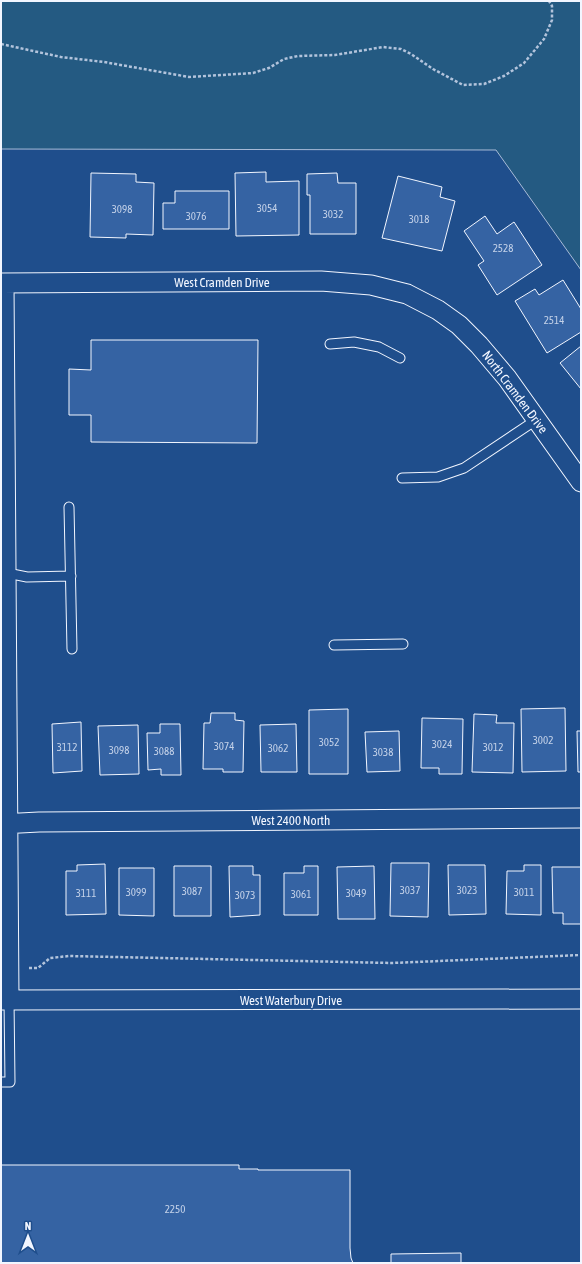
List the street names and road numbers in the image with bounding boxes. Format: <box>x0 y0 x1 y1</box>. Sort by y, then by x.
street label: West Cramden Drive <box>174 275 270 290</box>
street label: North Cramden Drive <box>479 348 551 436</box>
street label: West 2400 North <box>252 813 330 828</box>
street label: West Waterbury Drive <box>240 993 342 1008</box>

